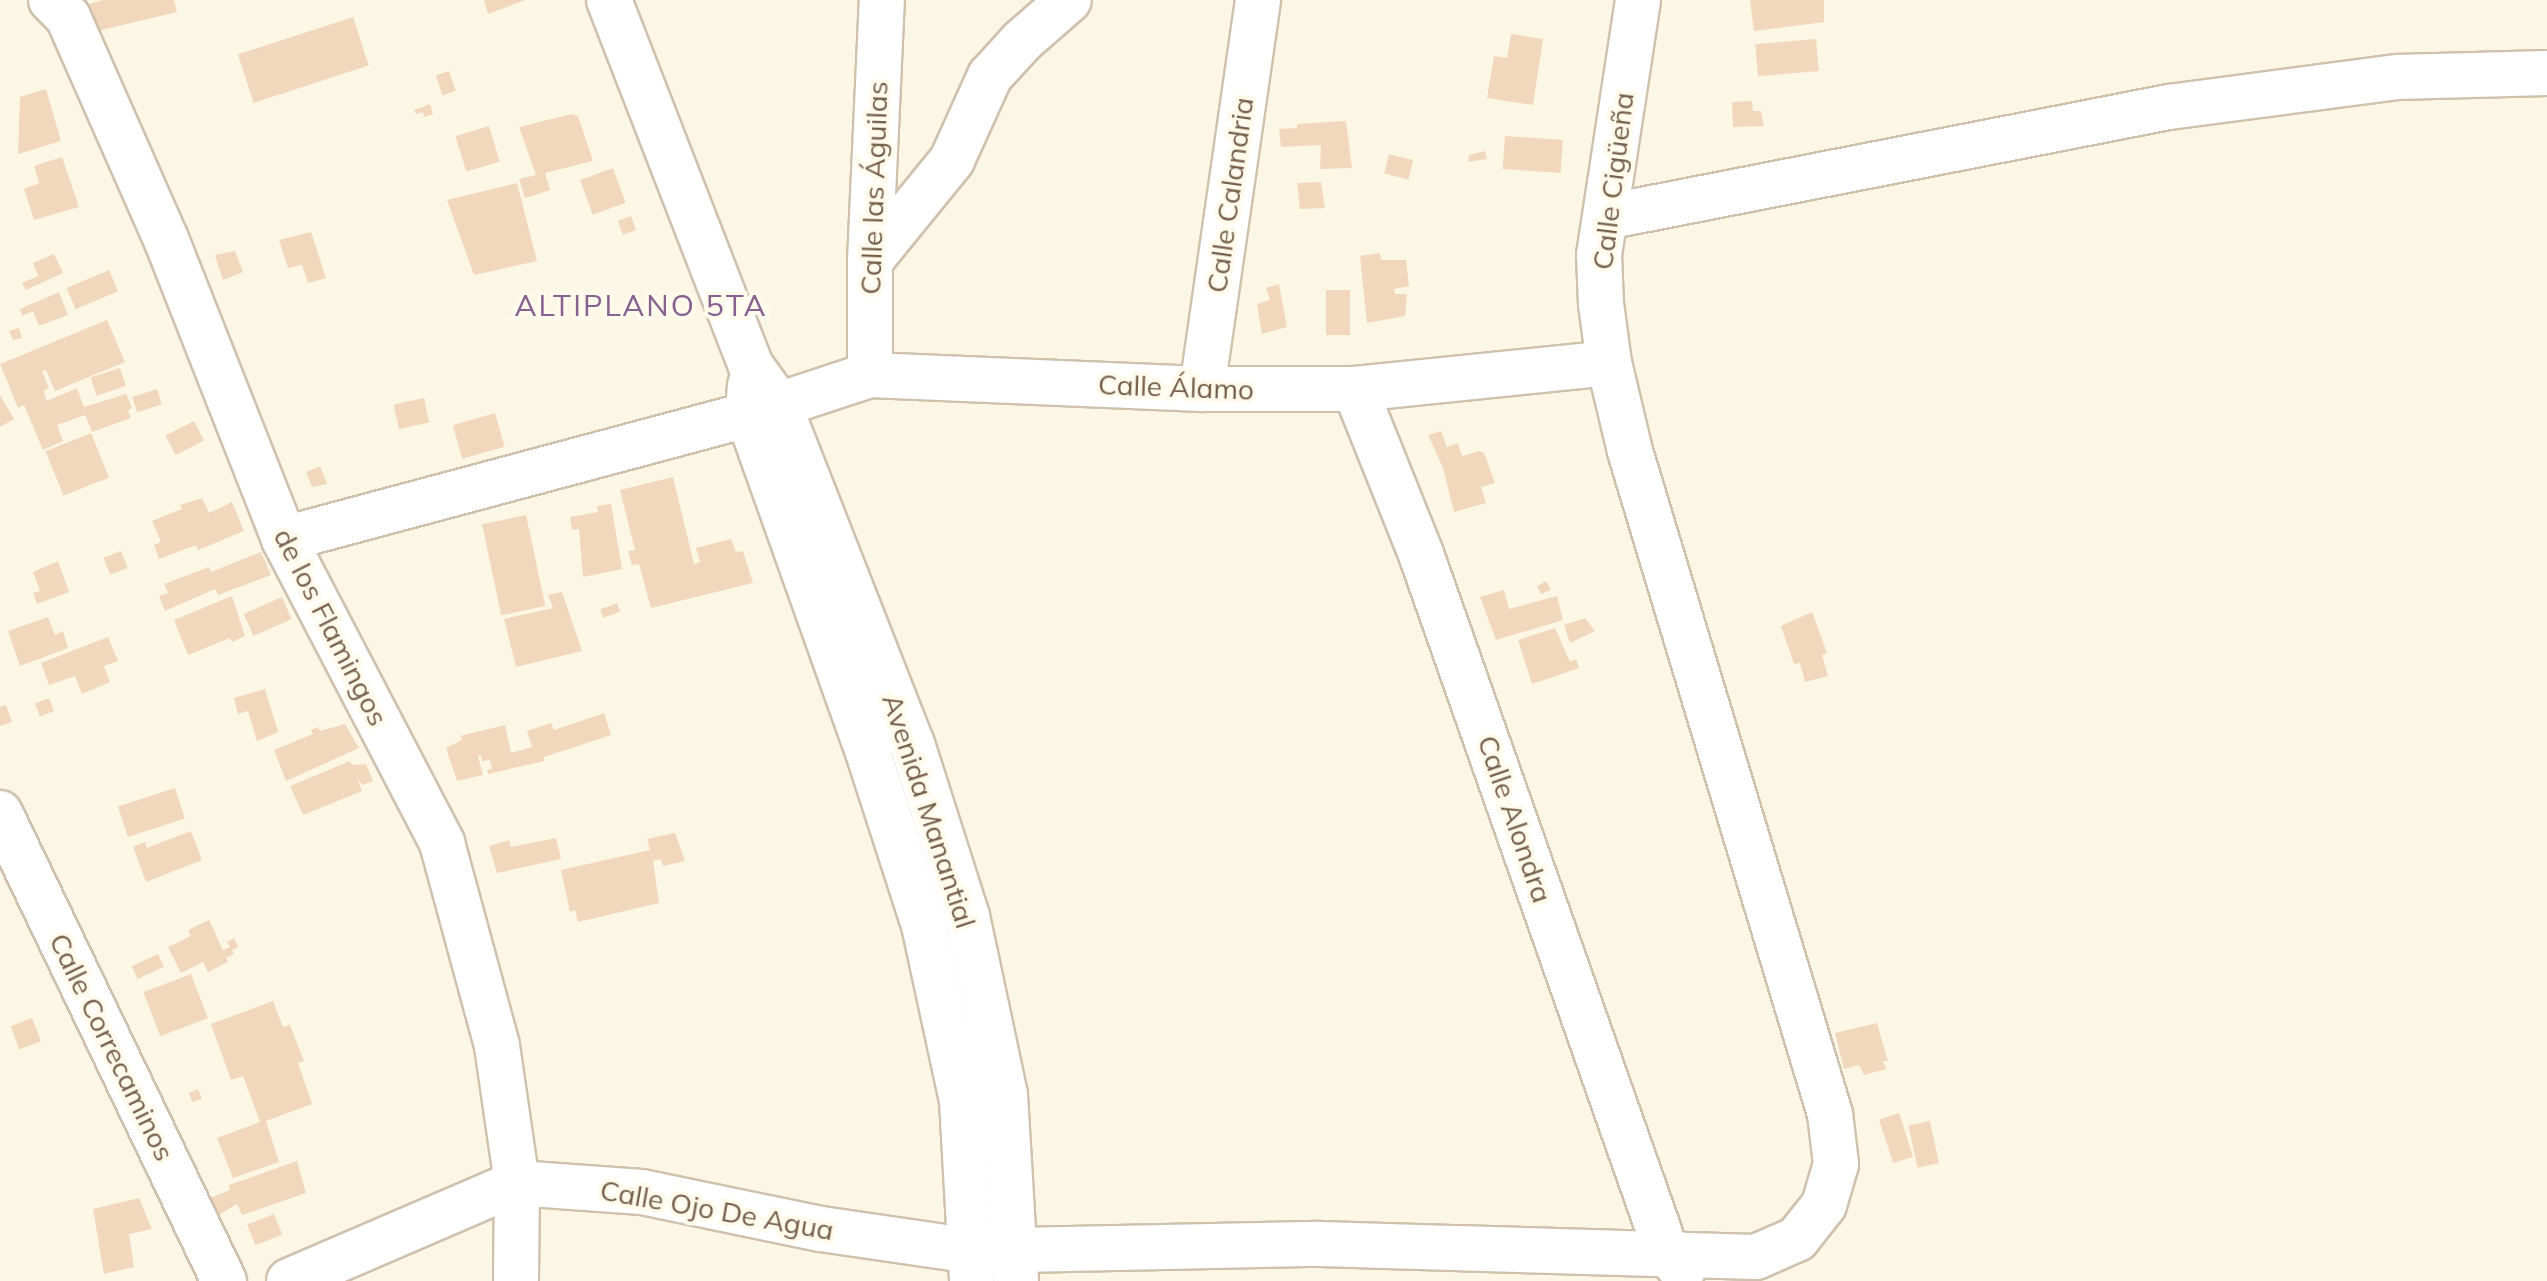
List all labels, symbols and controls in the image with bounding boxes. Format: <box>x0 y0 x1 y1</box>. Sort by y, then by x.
street label: Calle las Águilas <box>853 81 895 295</box>
street label: Calle Cigüeña <box>1585 90 1641 272</box>
street label: Calle Calandria <box>1200 95 1260 295</box>
district label: ALTIPLANO 5TA <box>514 287 768 323</box>
street label: Calle Álamo <box>1097 367 1255 407</box>
street label: de los Flamingos <box>267 523 395 731</box>
street label: Avenida Manantial <box>875 690 983 932</box>
street label: Calle Alondra <box>1471 731 1559 907</box>
street label: Calle Correcaminos <box>42 928 182 1166</box>
street label: Calle Ojo De Agua <box>598 1173 836 1247</box>

